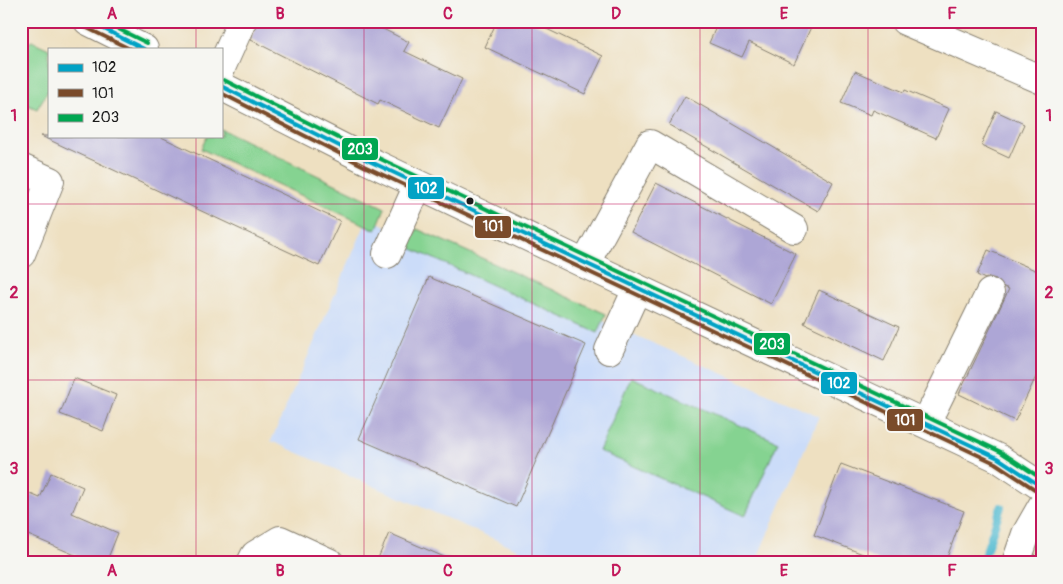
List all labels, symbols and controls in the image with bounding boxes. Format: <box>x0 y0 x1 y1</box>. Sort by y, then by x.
text: A <box>107 4 118 24</box>
text: B <box>275 4 285 24</box>
text: C <box>443 4 453 24</box>
text: D <box>611 4 621 24</box>
text: E <box>780 4 789 24</box>
text: F <box>947 4 957 24</box>
legend <box>48 48 222 138</box>
text: 102 <box>92 58 117 77</box>
text: 101 <box>92 84 114 103</box>
text: 1 <box>11 106 17 126</box>
text: 1 <box>1046 106 1052 126</box>
text: 203 <box>92 108 119 127</box>
line badge: 203 <box>341 137 379 161</box>
text: 203 <box>347 141 373 158</box>
line badge: 102 <box>407 176 445 200</box>
text: 102 <box>415 180 438 197</box>
unlabelled marker <box>465 196 475 206</box>
line badge: 101 <box>474 215 512 239</box>
text: 101 <box>483 218 503 235</box>
text: 2 <box>10 283 19 303</box>
text: 2 <box>1045 283 1054 303</box>
line badge: 203 <box>753 332 791 356</box>
text: 203 <box>759 336 785 353</box>
line badge: 102 <box>820 371 858 395</box>
text: 102 <box>828 375 851 392</box>
line badge: 101 <box>886 408 924 432</box>
text: 101 <box>895 412 915 429</box>
text: 3 <box>10 459 19 479</box>
text: 3 <box>1045 459 1054 479</box>
text: A <box>107 561 118 581</box>
text: B <box>275 561 285 581</box>
text: C <box>443 561 453 581</box>
text: D <box>611 561 621 581</box>
text: E <box>780 561 789 581</box>
text: F <box>947 561 957 581</box>

